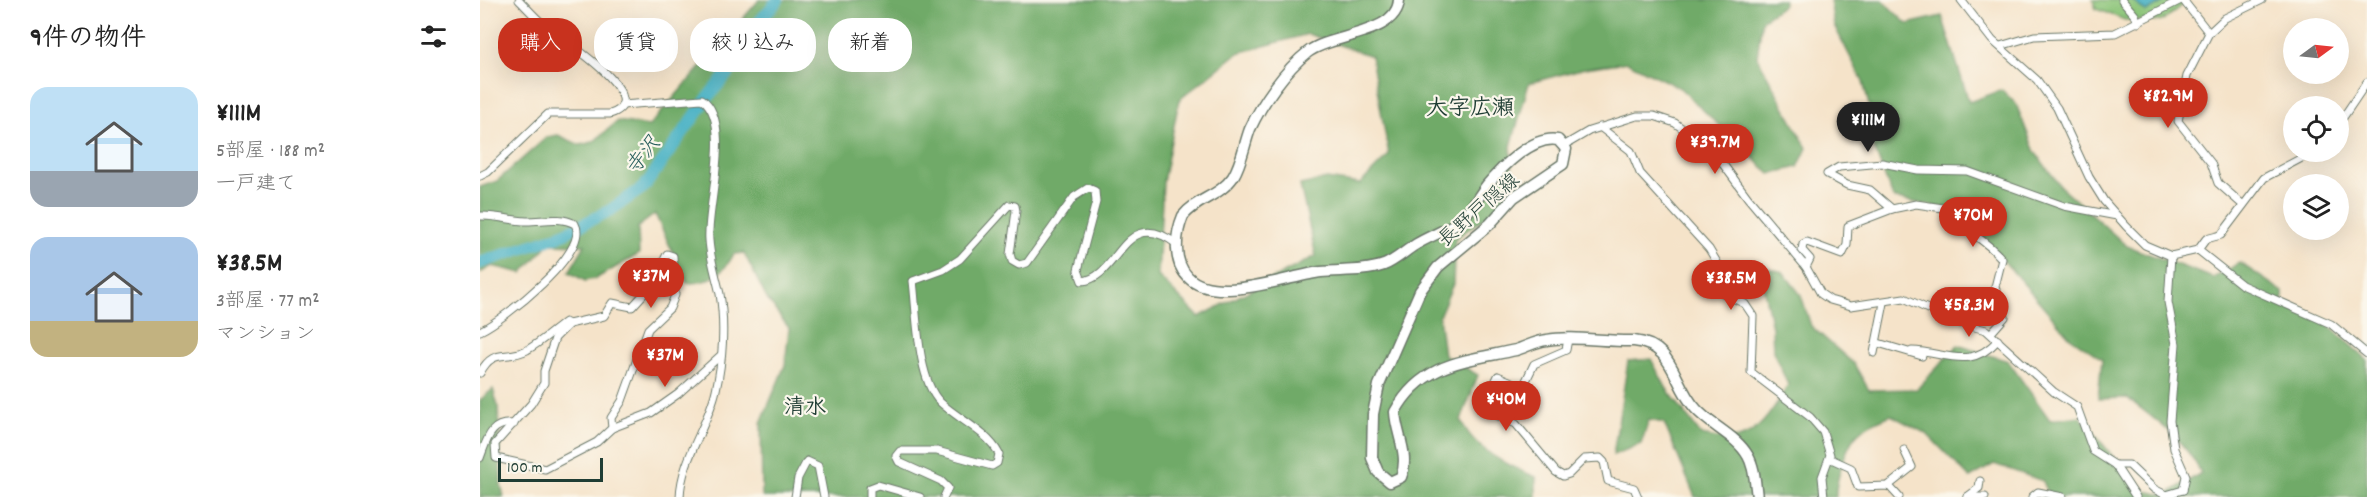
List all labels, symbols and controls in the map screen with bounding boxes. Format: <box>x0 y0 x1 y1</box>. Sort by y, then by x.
chip: 購入 <box>498 18 582 72</box>
chip: 賃貸 <box>594 18 678 72</box>
chip: 絞り込み <box>690 18 816 72</box>
chip: 新着 <box>828 18 912 72</box>
north arrow <box>2283 18 2349 84</box>
map controls <box>2283 18 2349 240</box>
icon: filters <box>417 20 450 53</box>
text: 9件の物件 <box>30 21 146 58</box>
pin: ¥82.9M <box>2119 78 2217 129</box>
text: ¥82.9M <box>2143 83 2193 111</box>
district label: 大字広瀬 <box>1426 94 1514 125</box>
text: ¥111M <box>216 96 261 133</box>
button: locate <box>2283 96 2349 162</box>
pin: ¥111M <box>1826 102 1910 153</box>
text: ¥111M <box>1851 107 1885 135</box>
icon: home <box>78 111 150 183</box>
pin: ¥39.7M <box>1666 124 1764 175</box>
text: ¥39.7M <box>1690 129 1740 157</box>
water label: 寺沢 <box>620 130 670 183</box>
text: 5部屋 · 188 m² <box>216 138 325 166</box>
street label: 長野戸隠線 <box>1433 168 1527 255</box>
text: 一戸建て <box>216 171 296 199</box>
button: layers <box>2283 174 2349 240</box>
pin: ¥70M <box>1937 197 2009 248</box>
text: ¥70M <box>1953 202 1993 230</box>
text: ¥38.5M <box>216 246 282 283</box>
pin: ¥37M <box>615 258 687 309</box>
pin: ¥38.5M <box>1682 260 1780 311</box>
icon: home <box>78 261 150 333</box>
text: ¥37M <box>632 263 670 291</box>
text: ¥38.5M <box>1706 265 1756 293</box>
pin: ¥58.3M <box>1920 287 2018 338</box>
text: 3部屋 · 77 m² <box>216 288 320 316</box>
text: ¥58.3M <box>1944 292 1994 320</box>
text: マンション <box>216 321 315 349</box>
pin: ¥37M <box>629 337 701 388</box>
text: ¥37M <box>646 342 684 370</box>
pin: ¥40M <box>1470 381 1542 432</box>
text: ¥40M <box>1486 386 1526 414</box>
district label: 清水 <box>784 394 826 424</box>
scale bar <box>498 455 603 482</box>
text: 100 m <box>507 457 543 480</box>

